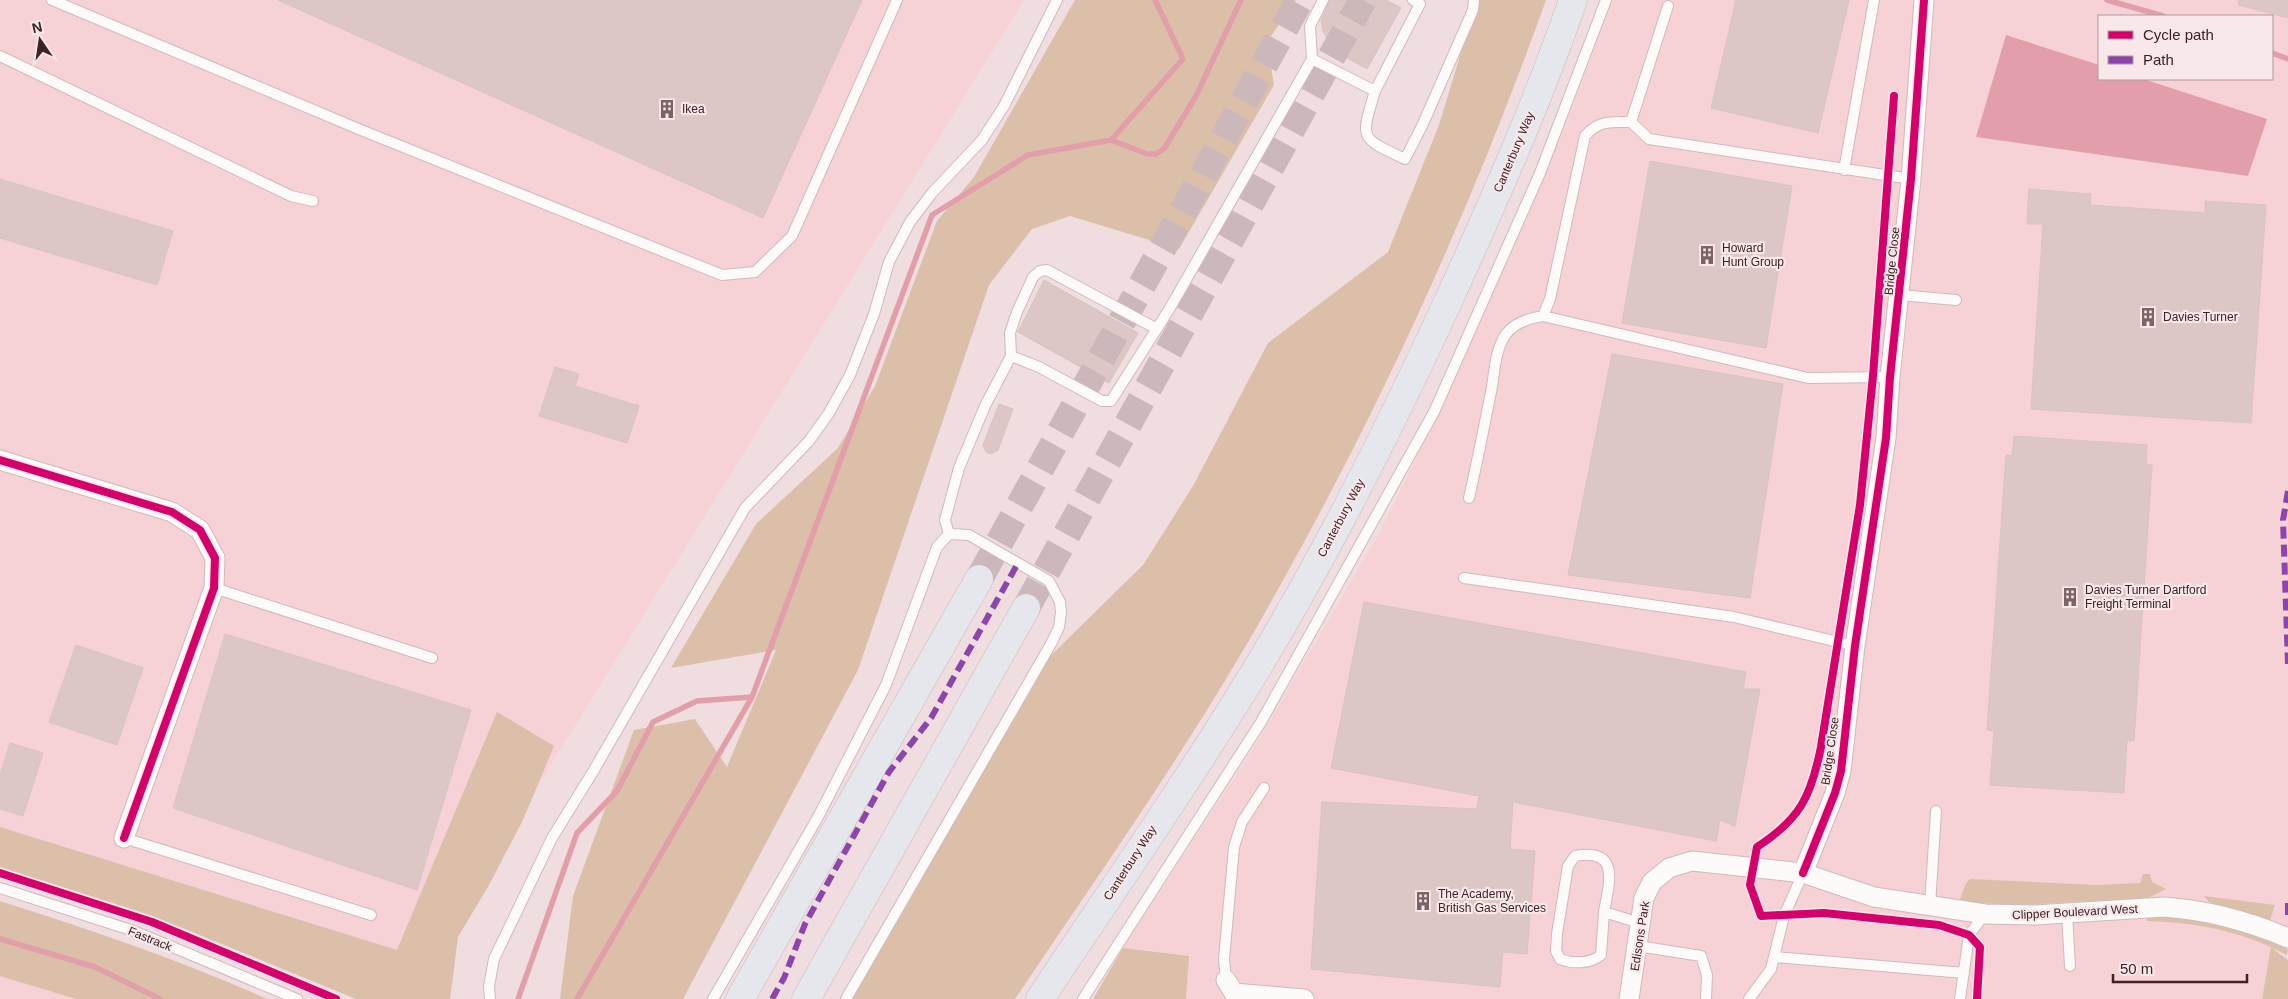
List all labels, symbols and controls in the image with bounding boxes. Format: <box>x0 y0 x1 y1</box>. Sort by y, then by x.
north arrow <box>15 15 65 65</box>
legend <box>2098 15 2273 80</box>
text: N <box>30 18 44 36</box>
text: Cycle path <box>2143 26 2214 43</box>
text: Path <box>2143 51 2174 68</box>
building icon: Ikea <box>656 98 678 120</box>
place label: Ikea <box>682 102 705 116</box>
street label: Canterbury Way <box>1491 110 1537 194</box>
street label: Bridge Close <box>1881 226 1903 296</box>
place label: Howard Hunt Group <box>1722 241 1784 269</box>
building icon: Howard Hunt Group <box>1696 244 1718 266</box>
building icon: Davies Turner <box>2137 306 2159 328</box>
place label: Davies Turner <box>2163 310 2238 324</box>
street label: Canterbury Way <box>1315 477 1367 559</box>
place label: Davies Turner Dartford Freight Terminal <box>2085 583 2206 611</box>
building icon: Davies Turner Dartford Freight Terminal <box>2059 586 2081 608</box>
street label: Bridge Close <box>1818 716 1842 786</box>
street label: Canterbury Way <box>1101 823 1159 903</box>
place label: The Academy, British Gas Services <box>1438 887 1546 915</box>
building icon: The Academy, British Gas Services <box>1412 890 1434 912</box>
street label: Edisons Park <box>1628 899 1653 972</box>
street label: Clipper Boulevard West <box>2012 902 2139 922</box>
street label: Fastrack <box>126 924 175 954</box>
scale bar <box>2113 952 2247 984</box>
text: 50 m <box>2120 960 2153 977</box>

